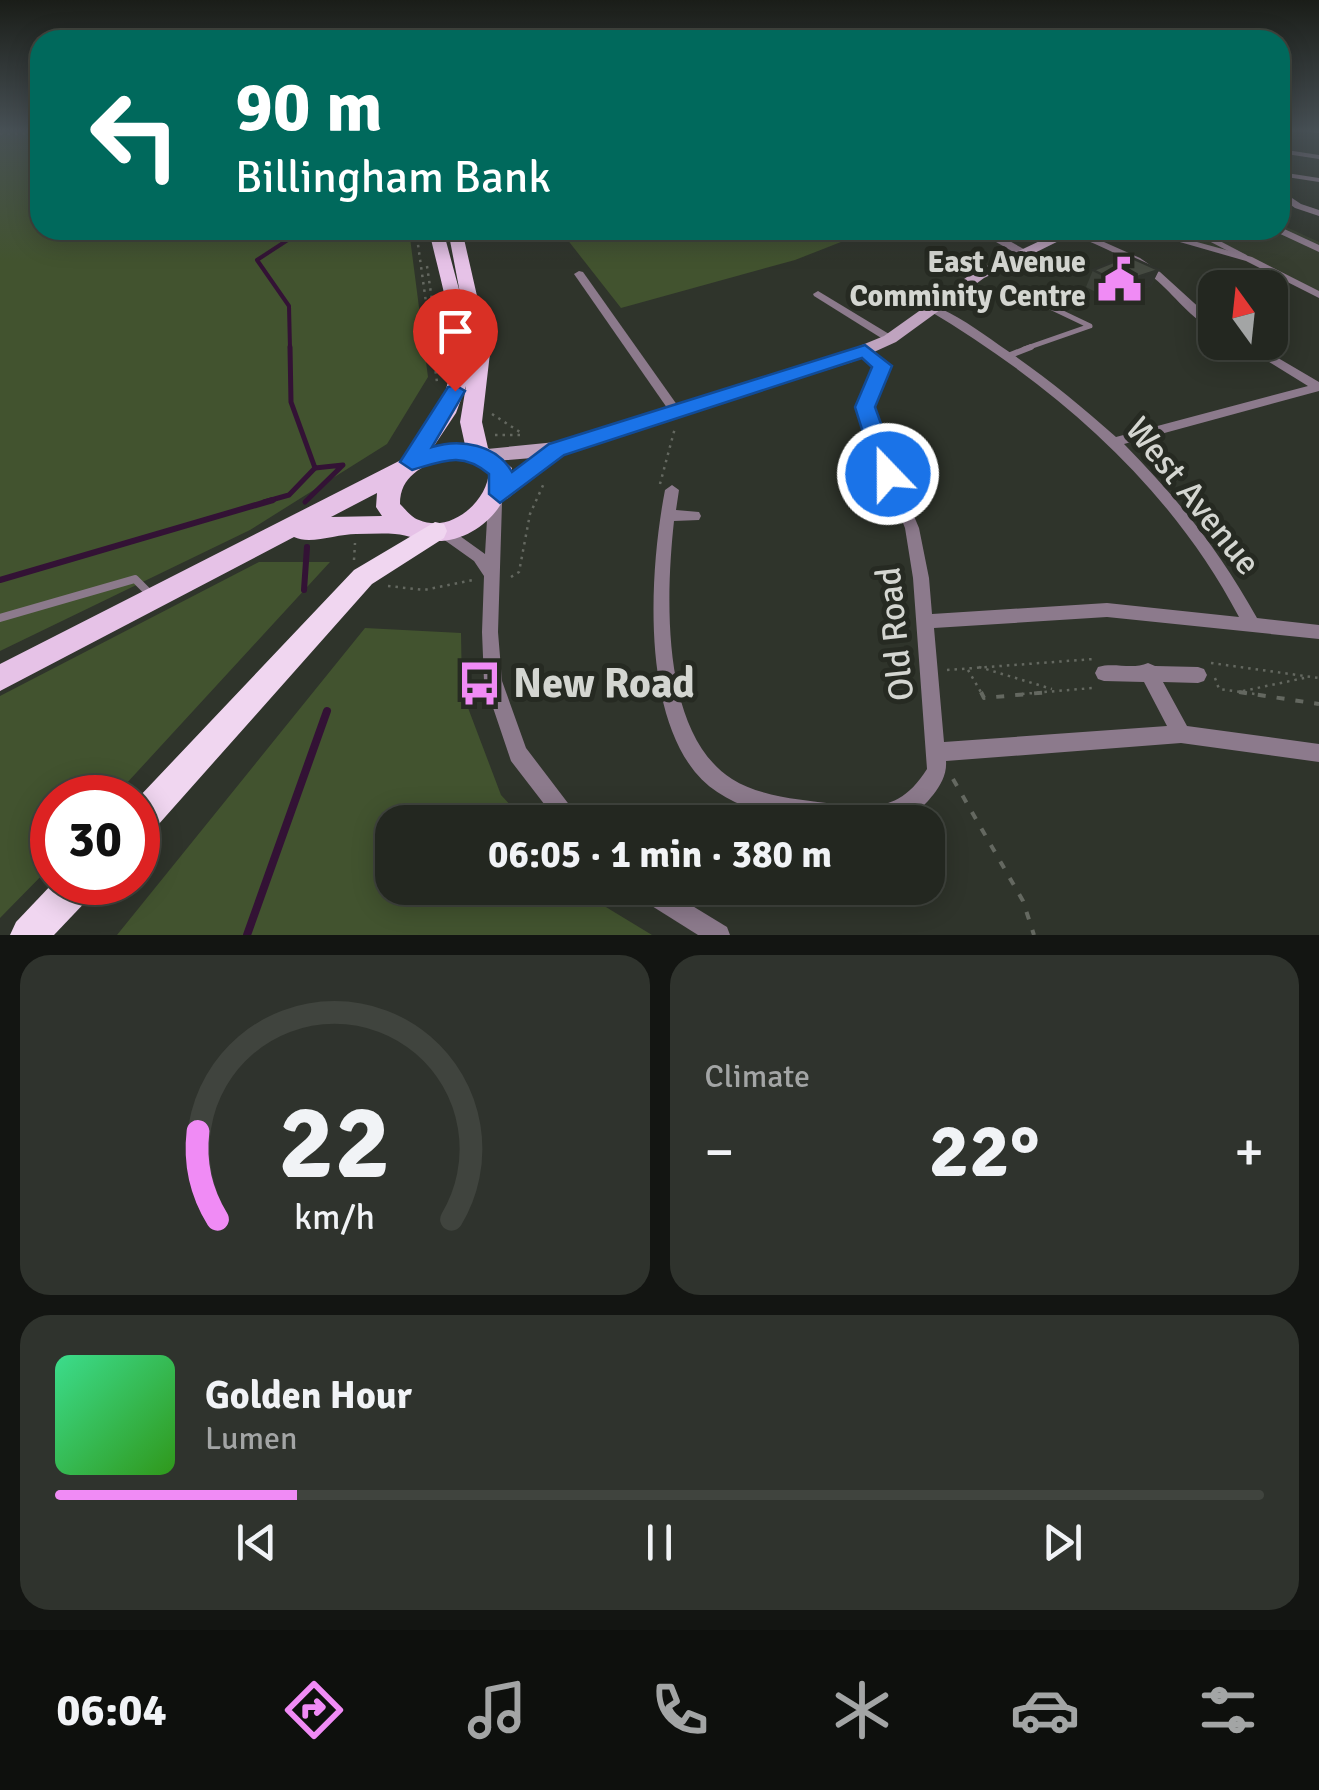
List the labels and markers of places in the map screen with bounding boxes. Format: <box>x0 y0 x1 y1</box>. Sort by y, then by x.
place label: East Avenue Comminity Centre <box>849 244 1086 315</box>
public building icon: East Avenue Comminity Centre <box>1095 255 1143 303</box>
pin <box>413 289 498 392</box>
place label: New Road <box>513 658 695 709</box>
bus stop icon: New Road <box>456 659 504 707</box>

